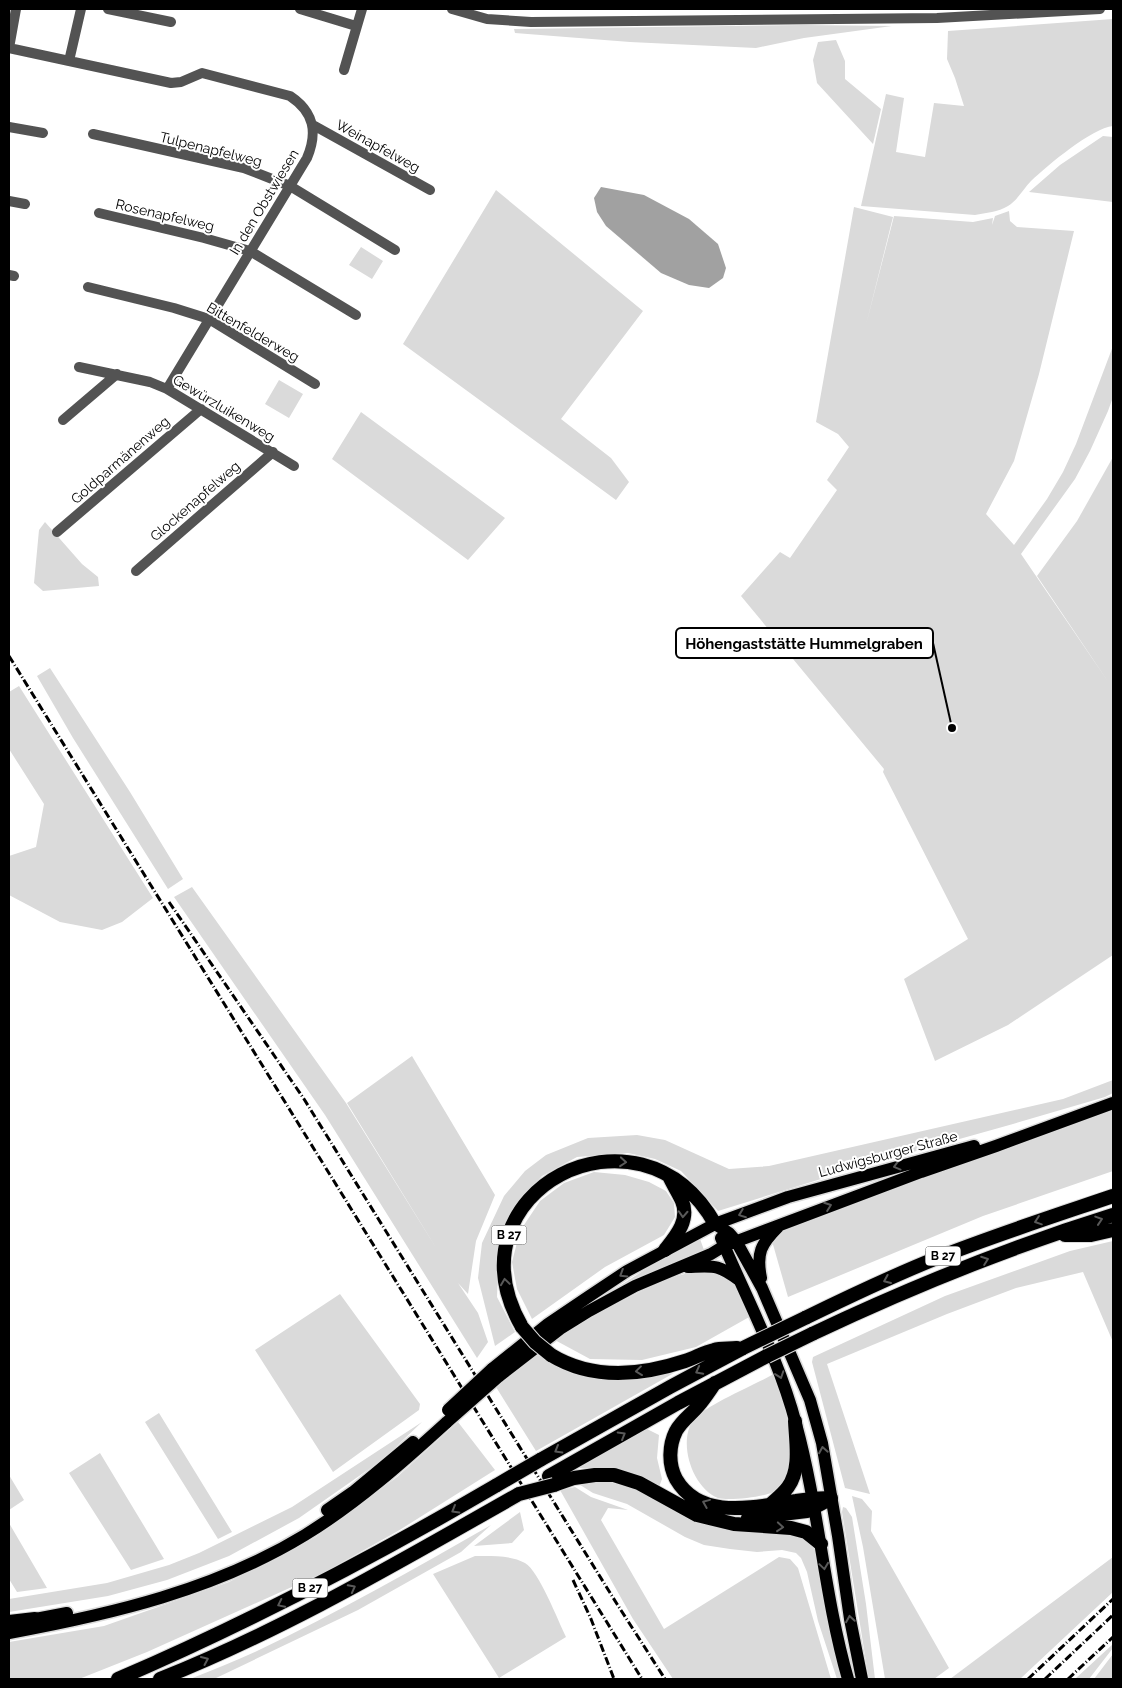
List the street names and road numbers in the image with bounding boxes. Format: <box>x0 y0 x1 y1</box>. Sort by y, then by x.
street label: Weinapfelweg <box>333 116 423 176</box>
street label: Tulpenapfelweg <box>158 129 264 169</box>
street label: In den Obstwiesen <box>226 146 302 258</box>
street label: Rosenapfelweg <box>114 196 216 234</box>
street label: Bittenfelderweg <box>204 299 302 365</box>
street label: Gewürzluikenweg <box>170 371 278 445</box>
street label: Goldparmänenweg <box>68 413 172 507</box>
street label: Glockenapfelweg <box>147 458 243 544</box>
street label: Ludwigsburger Straße <box>817 1128 959 1180</box>
road number: B 27 <box>492 1226 526 1244</box>
road number: B 27 <box>926 1246 960 1266</box>
road number: B 27 <box>292 1579 328 1598</box>

